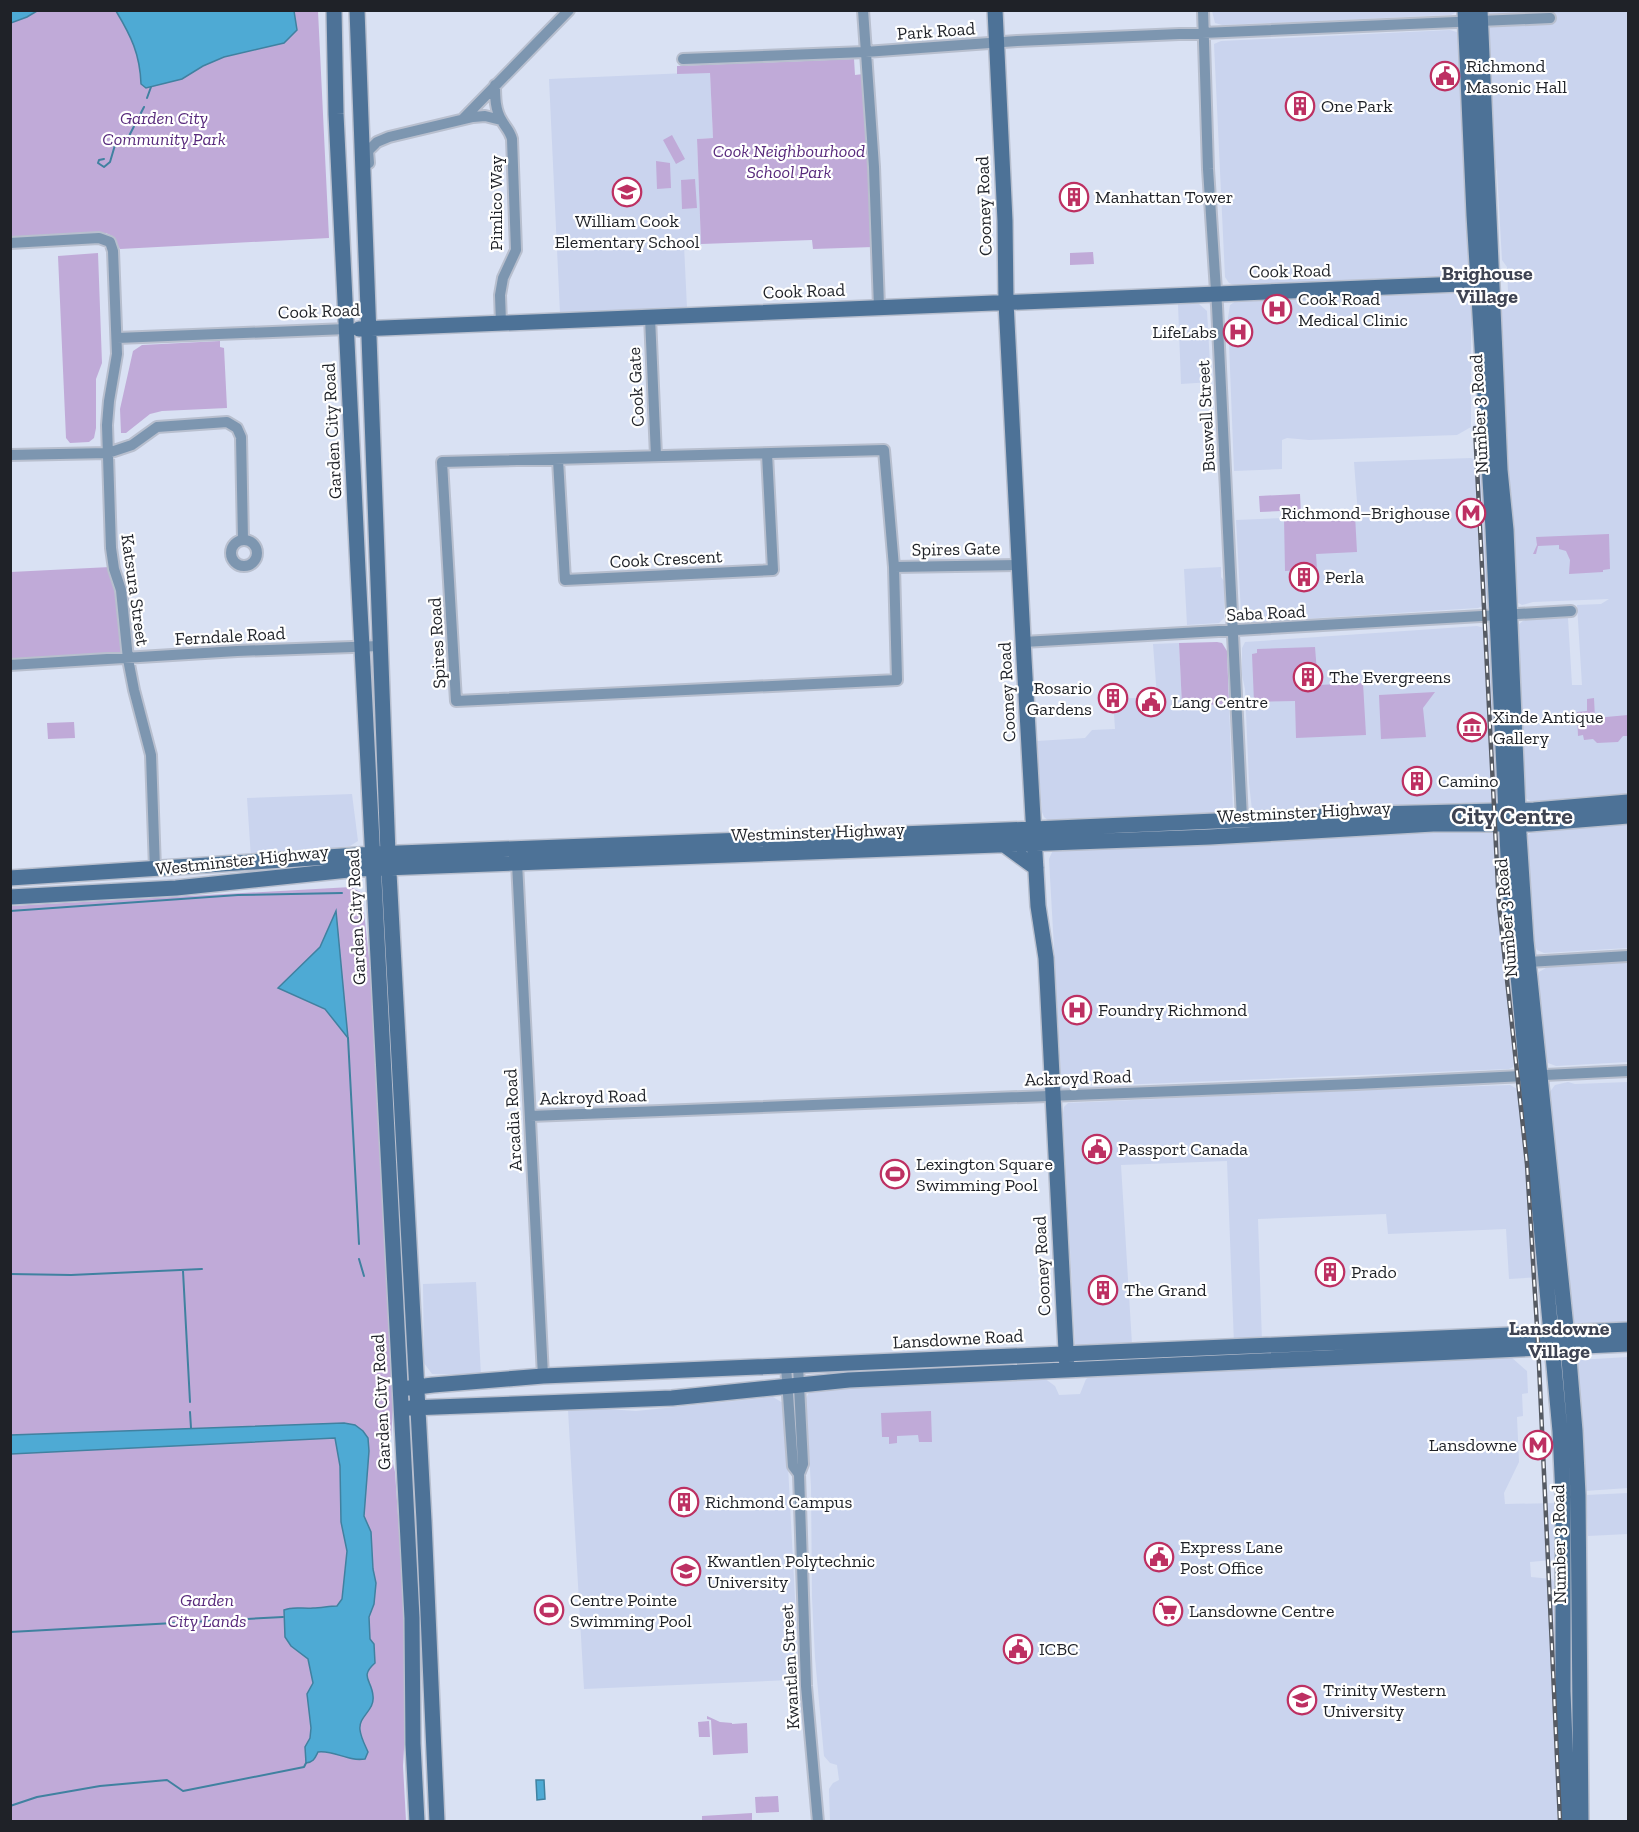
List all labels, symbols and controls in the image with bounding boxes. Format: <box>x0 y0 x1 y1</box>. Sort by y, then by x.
street label: Park Road <box>896 17 976 45</box>
place label: Richmond Masonic Hall <box>1466 55 1567 98</box>
public building icon: Richmond Masonic Hall <box>1429 60 1461 92</box>
building icon: One Park <box>1284 90 1316 122</box>
place label: One Park <box>1321 95 1393 117</box>
park label: Garden City Community Park <box>102 107 226 150</box>
park label: Cook Neighbourhood School Park <box>713 140 865 183</box>
street label: Pimlico Way <box>485 155 507 251</box>
street label: Cooney Road <box>971 155 997 256</box>
school or university icon: William Cook Elementary School <box>611 176 643 208</box>
building icon: Manhattan Tower <box>1058 181 1090 213</box>
place label: Manhattan Tower <box>1095 186 1233 208</box>
place label: William Cook Elementary School <box>554 210 700 253</box>
street label: Cook Road <box>1249 259 1331 283</box>
district label: Brighouse Village <box>1441 261 1533 308</box>
street label: Cook Road <box>763 279 846 303</box>
place label: Cook Road Medical Clinic <box>1298 288 1408 331</box>
hospital icon: Cook Road Medical Clinic <box>1261 293 1293 325</box>
street label: Cook Road <box>278 299 361 323</box>
hospital icon: LifeLabs <box>1222 316 1254 348</box>
place label: LifeLabs <box>1152 321 1217 343</box>
street label: Cook Gate <box>623 347 649 427</box>
street label: Number 3 Road <box>1465 354 1493 474</box>
street label: Buswell Street <box>1192 359 1220 472</box>
street label: Garden City Road <box>317 362 347 500</box>
metro station icon: Richmond–Brighouse <box>1455 497 1487 529</box>
place label: Richmond–Brighouse <box>1281 502 1450 524</box>
street label: Katsura Street <box>116 533 154 648</box>
street label: Spires Gate <box>911 537 1001 561</box>
street label: Cook Crescent <box>609 545 723 573</box>
building icon: Perla <box>1288 561 1320 593</box>
place label: Perla <box>1325 566 1365 588</box>
street label: Spires Road <box>424 597 450 689</box>
street label: Saba Road <box>1226 600 1306 626</box>
street label: Ferndale Road <box>174 622 286 650</box>
street label: Cooney Road <box>993 641 1021 743</box>
building icon: The Evergreens <box>1292 661 1324 693</box>
place label: The Evergreens <box>1329 666 1451 688</box>
place label: Rosario Gardens <box>1027 677 1092 720</box>
building icon: Rosario Gardens <box>1097 682 1129 714</box>
public building icon: Lang Centre <box>1135 686 1167 718</box>
place label: Lang Centre <box>1172 691 1268 713</box>
place label: Xinde Antique Gallery <box>1493 706 1603 749</box>
museum icon: Xinde Antique Gallery <box>1456 711 1488 743</box>
building icon: Camino <box>1401 765 1433 797</box>
place label: Camino <box>1438 770 1498 792</box>
street label: Westminster Highway <box>1217 796 1392 828</box>
district label: City Centre <box>1451 801 1573 830</box>
street label: Westminster Highway <box>731 818 906 846</box>
street label: Westminster Highway <box>154 840 330 880</box>
street label: Garden City Road <box>341 848 371 986</box>
street label: Number 3 Road <box>1490 857 1522 979</box>
hospital icon: Foundry Richmond <box>1061 994 1093 1026</box>
place label: Foundry Richmond <box>1098 999 1247 1021</box>
street label: Ackroyd Road <box>1024 1065 1132 1091</box>
street label: Arcadia Road <box>499 1068 527 1172</box>
street label: Ackroyd Road <box>539 1084 647 1110</box>
public building icon: Passport Canada <box>1081 1133 1113 1165</box>
place label: Passport Canada <box>1118 1138 1248 1160</box>
place label: Lexington Square Swimming Pool <box>916 1153 1053 1196</box>
sports icon: Lexington Square Swimming Pool <box>879 1158 911 1190</box>
street label: Cooney Road <box>1028 1215 1056 1317</box>
building icon: Prado <box>1314 1256 1346 1288</box>
place label: Prado <box>1351 1261 1397 1283</box>
building icon: The Grand <box>1087 1274 1119 1306</box>
place label: The Grand <box>1124 1279 1207 1301</box>
district label: Lansdowne Village <box>1509 1316 1610 1363</box>
street label: Lansdowne Road <box>892 1325 1024 1353</box>
street label: Garden City Road <box>366 1333 396 1471</box>
metro station icon: Lansdowne <box>1522 1429 1554 1461</box>
place label: Lansdowne <box>1429 1434 1517 1456</box>
street label: Number 3 Road <box>1547 1484 1571 1604</box>
building icon: Richmond Campus <box>668 1486 700 1518</box>
place label: Richmond Campus <box>705 1491 852 1513</box>
place label: Express Lane Post Office <box>1180 1536 1283 1579</box>
public building icon: Express Lane Post Office <box>1143 1541 1175 1573</box>
place label: Kwantlen Polytechnic University <box>707 1550 875 1593</box>
school or university icon: Kwantlen Polytechnic University <box>670 1555 702 1587</box>
park label: Garden City Lands <box>167 1589 247 1632</box>
place label: Centre Pointe Swimming Pool <box>570 1589 692 1632</box>
sports icon: Centre Pointe Swimming Pool <box>533 1594 565 1626</box>
supermarket icon: Lansdowne Centre <box>1152 1595 1184 1627</box>
place label: Lansdowne Centre <box>1189 1600 1334 1622</box>
street label: Kwantlen Street <box>776 1603 804 1730</box>
public building icon: ICBC <box>1002 1633 1034 1665</box>
place label: ICBC <box>1039 1638 1079 1660</box>
place label: Trinity Western University <box>1323 1679 1447 1722</box>
school or university icon: Trinity Western University <box>1286 1684 1318 1716</box>

